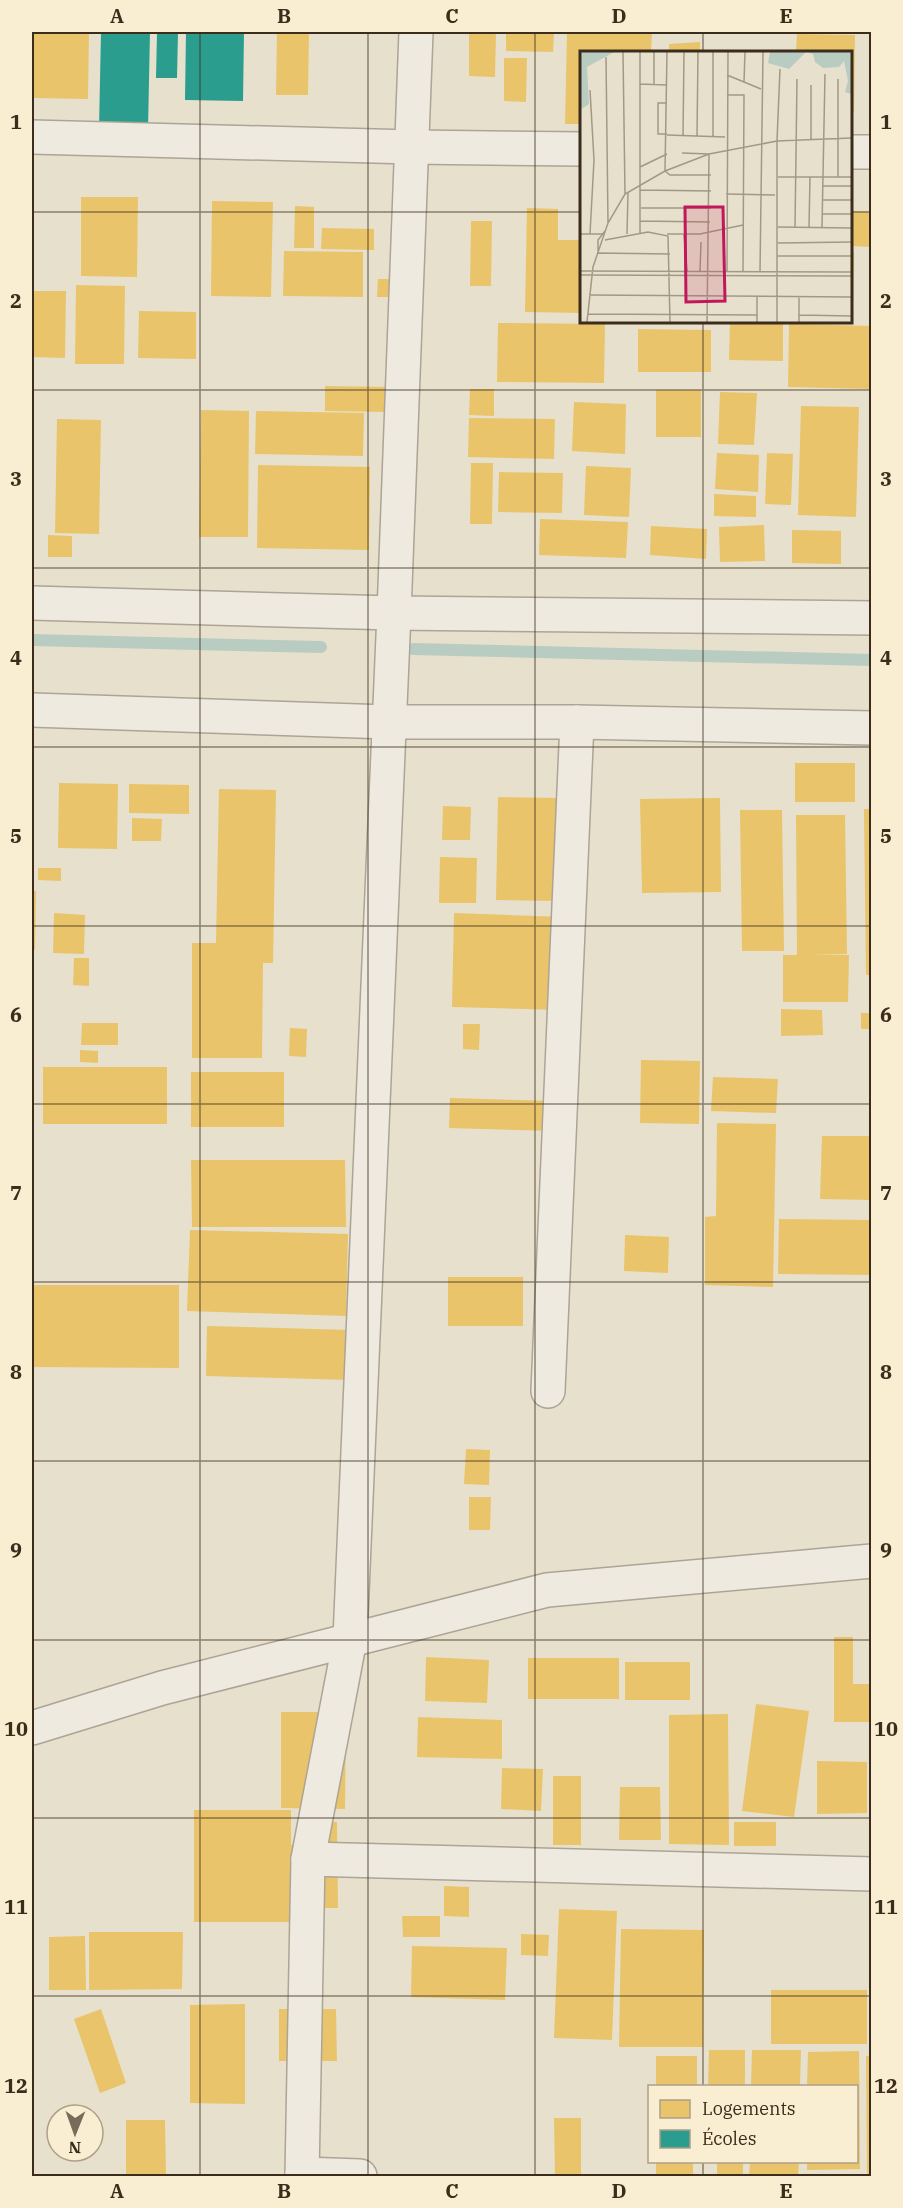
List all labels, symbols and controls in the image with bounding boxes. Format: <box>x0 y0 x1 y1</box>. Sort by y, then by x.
text: A <box>110 2 124 29</box>
text: B <box>277 2 291 29</box>
text: C <box>445 2 459 29</box>
text: D <box>611 2 627 29</box>
text: E <box>779 2 793 29</box>
inset map <box>580 51 852 322</box>
text: 1 <box>10 108 22 135</box>
text: 1 <box>880 108 892 135</box>
text: 2 <box>10 287 22 314</box>
text: 2 <box>880 287 892 314</box>
text: 3 <box>10 465 22 492</box>
text: 3 <box>880 465 892 492</box>
text: 4 <box>10 644 22 671</box>
text: 4 <box>880 644 892 671</box>
text: 5 <box>10 822 22 849</box>
text: 5 <box>880 822 892 849</box>
text: 6 <box>10 1001 22 1028</box>
text: 6 <box>880 1001 892 1028</box>
text: 7 <box>10 1179 22 1206</box>
text: 7 <box>880 1179 892 1206</box>
text: 8 <box>10 1358 22 1385</box>
text: 8 <box>880 1358 892 1385</box>
text: 9 <box>10 1536 22 1563</box>
text: 9 <box>880 1536 892 1563</box>
text: 10 <box>4 1715 28 1742</box>
text: 10 <box>874 1715 898 1742</box>
text: 11 <box>4 1893 28 1920</box>
text: 11 <box>874 1893 898 1920</box>
text: 12 <box>4 2072 28 2099</box>
text: 12 <box>874 2072 898 2099</box>
legend <box>648 2085 858 2163</box>
text: Logements <box>702 2097 796 2120</box>
north arrow <box>45 2103 105 2163</box>
text: Écoles <box>702 2127 756 2150</box>
text: N <box>68 2138 81 2158</box>
text: A <box>110 2177 124 2204</box>
text: B <box>277 2177 291 2204</box>
text: C <box>445 2177 459 2204</box>
text: D <box>611 2177 627 2204</box>
text: E <box>779 2177 793 2204</box>

